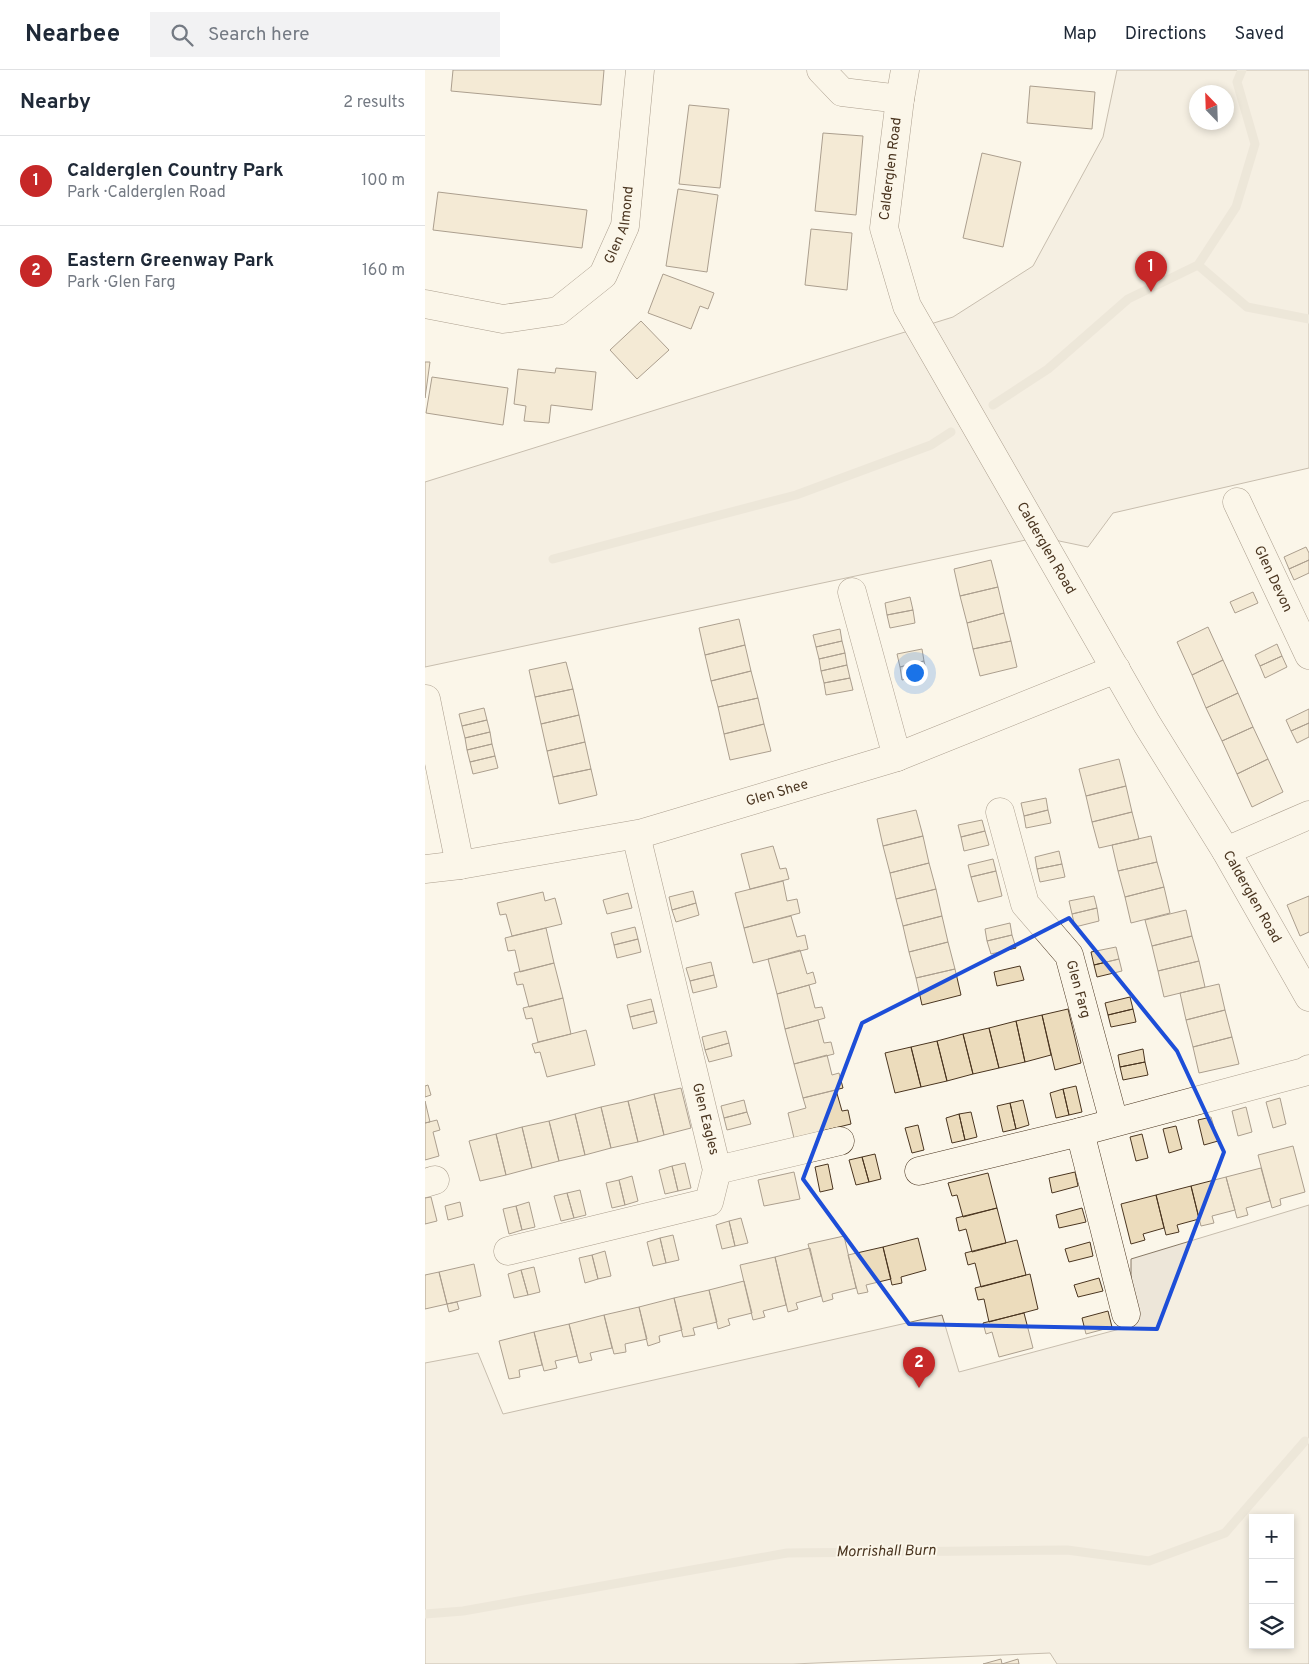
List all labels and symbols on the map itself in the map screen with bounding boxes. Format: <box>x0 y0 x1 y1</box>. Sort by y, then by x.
north arrow <box>1189 85 1234 130</box>
street label: Calderglen Road <box>876 117 906 221</box>
street label: Glen Almond <box>601 185 637 267</box>
pin: 1 <box>1135 251 1167 292</box>
street label: Calderglen Road <box>1013 499 1079 597</box>
street label: Glen Devon <box>1250 543 1296 615</box>
your location <box>902 660 928 686</box>
street label: Glen Shee <box>744 776 810 810</box>
street label: Calderglen Road <box>1219 848 1285 946</box>
street label: Glen Farg <box>1062 958 1094 1020</box>
street label: Glen Eagles <box>688 1081 722 1157</box>
pin: 2 <box>903 1347 935 1388</box>
water label: Morrishall Burn <box>836 1542 936 1562</box>

